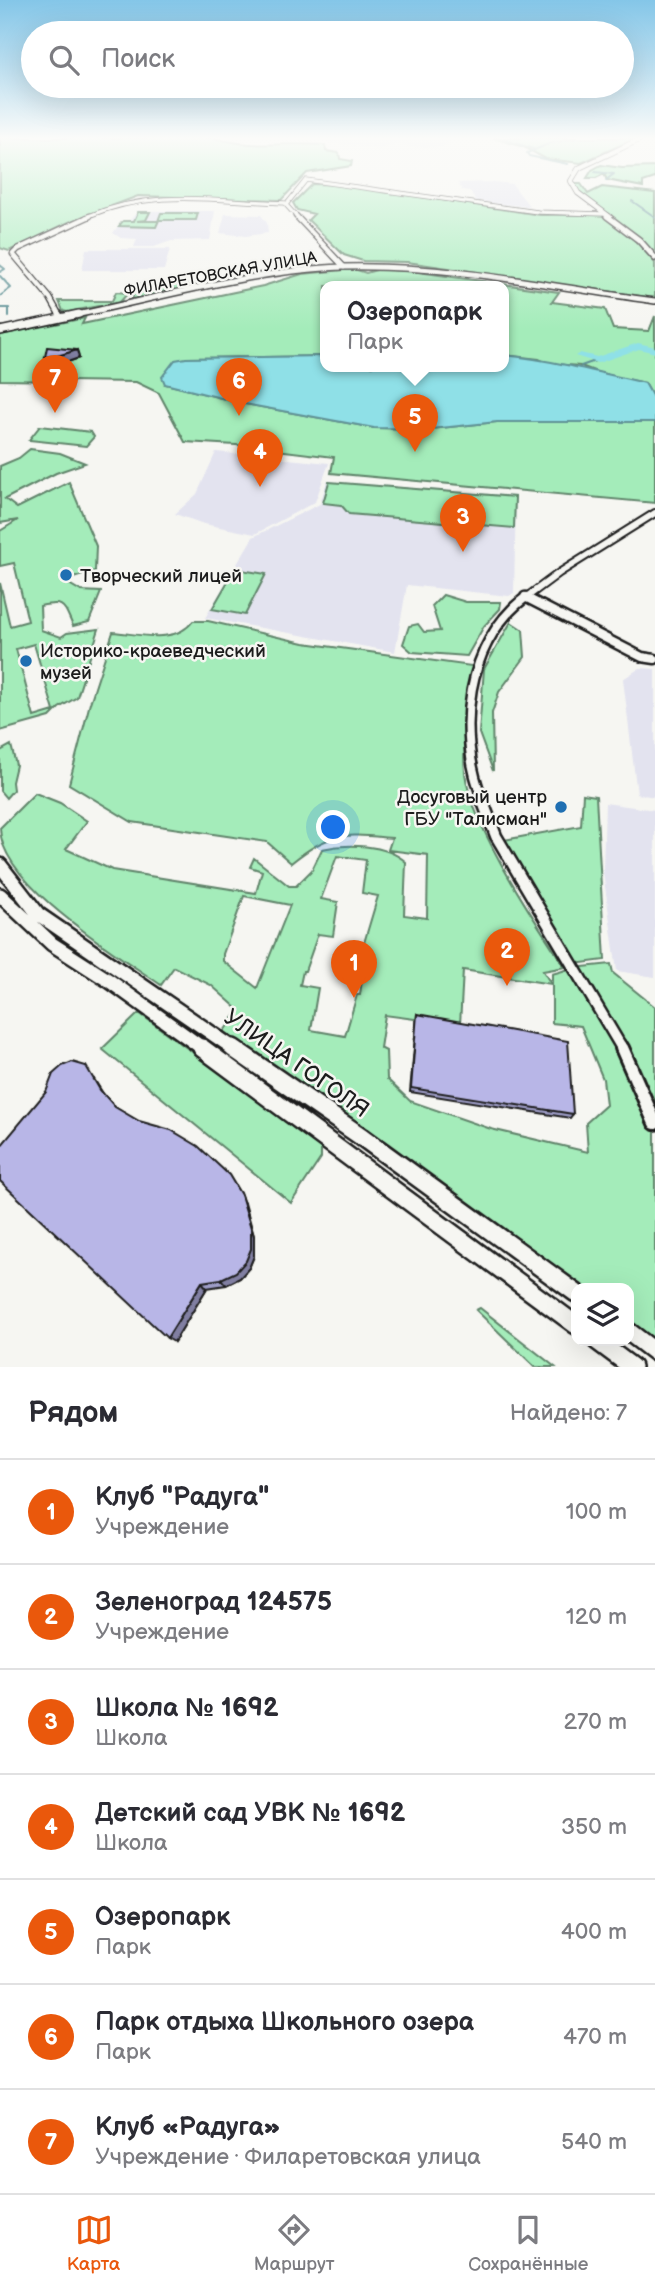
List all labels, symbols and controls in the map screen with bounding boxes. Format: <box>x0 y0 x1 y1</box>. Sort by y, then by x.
search box <box>21 21 634 98</box>
icon: search <box>45 41 83 79</box>
text: Поиск <box>101 44 175 75</box>
street label: ФИЛАРЕТОВСКАЯ УЛИЦА <box>122 248 319 301</box>
popup <box>320 281 509 372</box>
text: Озеропарк <box>347 297 482 328</box>
text: Парк <box>347 328 403 356</box>
pin: 7 <box>32 355 78 413</box>
pin: 6 <box>216 358 262 416</box>
pin: 5 <box>392 394 438 452</box>
pin: 4 <box>237 429 283 487</box>
pin: 3 <box>440 494 486 552</box>
place label: Творческий лицей <box>80 565 242 588</box>
marker: Творческий лицей <box>58 567 74 583</box>
place label: Историко-краеведческий музей <box>40 640 266 685</box>
marker: Историко-краеведческий музей <box>18 653 34 669</box>
place label: Досуговый центр ГБУ "Талисман" <box>397 786 547 831</box>
marker: Досуговый центр ГБУ "Талисман" <box>553 799 569 815</box>
your location <box>316 810 350 844</box>
pin: 2 <box>484 928 530 986</box>
pin: 1 <box>331 940 377 998</box>
street label: УЛИЦА ГОГОЛЯ <box>218 1003 374 1124</box>
map controls <box>571 1283 634 1346</box>
button: layers <box>571 1283 634 1346</box>
text: Рядом <box>28 1395 118 1431</box>
text: Найдено: 7 <box>510 1399 627 1427</box>
text: Клуб "Радуга" <box>95 1482 269 1513</box>
text: 1 <box>46 1498 56 1526</box>
text: 100 m <box>566 1498 627 1526</box>
text: Учреждение <box>95 1513 229 1541</box>
text: Зеленоград 124575 <box>95 1587 332 1618</box>
text: 2 <box>44 1603 58 1631</box>
text: 120 m <box>566 1603 627 1631</box>
text: Учреждение <box>95 1618 229 1646</box>
text: Школа № 1692 <box>95 1693 279 1724</box>
text: 3 <box>44 1708 58 1736</box>
text: 270 m <box>563 1708 627 1736</box>
text: Школа <box>95 1724 168 1752</box>
text: Детский сад УВК № 1692 <box>95 1798 405 1829</box>
text: 4 <box>44 1813 58 1841</box>
text: 350 m <box>561 1813 627 1841</box>
text: Школа <box>95 1829 168 1857</box>
text: Озеропарк <box>95 1902 230 1933</box>
text: 5 <box>44 1918 58 1946</box>
text: 400 m <box>561 1918 627 1946</box>
text: Парк <box>95 1933 151 1961</box>
text: Парк отдыха Школьного озера <box>95 2007 474 2038</box>
text: 6 <box>44 2023 58 2051</box>
text: 470 m <box>563 2023 627 2051</box>
text: Парк <box>95 2038 151 2066</box>
text: Клуб «Радуга» <box>95 2112 281 2143</box>
text: 7 <box>45 2128 57 2156</box>
text: 540 m <box>561 2128 627 2156</box>
text: Учреждение · Филаретовская улица <box>95 2143 481 2171</box>
tab: Карта <box>67 2211 120 2276</box>
tab: Маршрут <box>254 2211 335 2276</box>
tab: Сохранённые <box>468 2211 588 2276</box>

